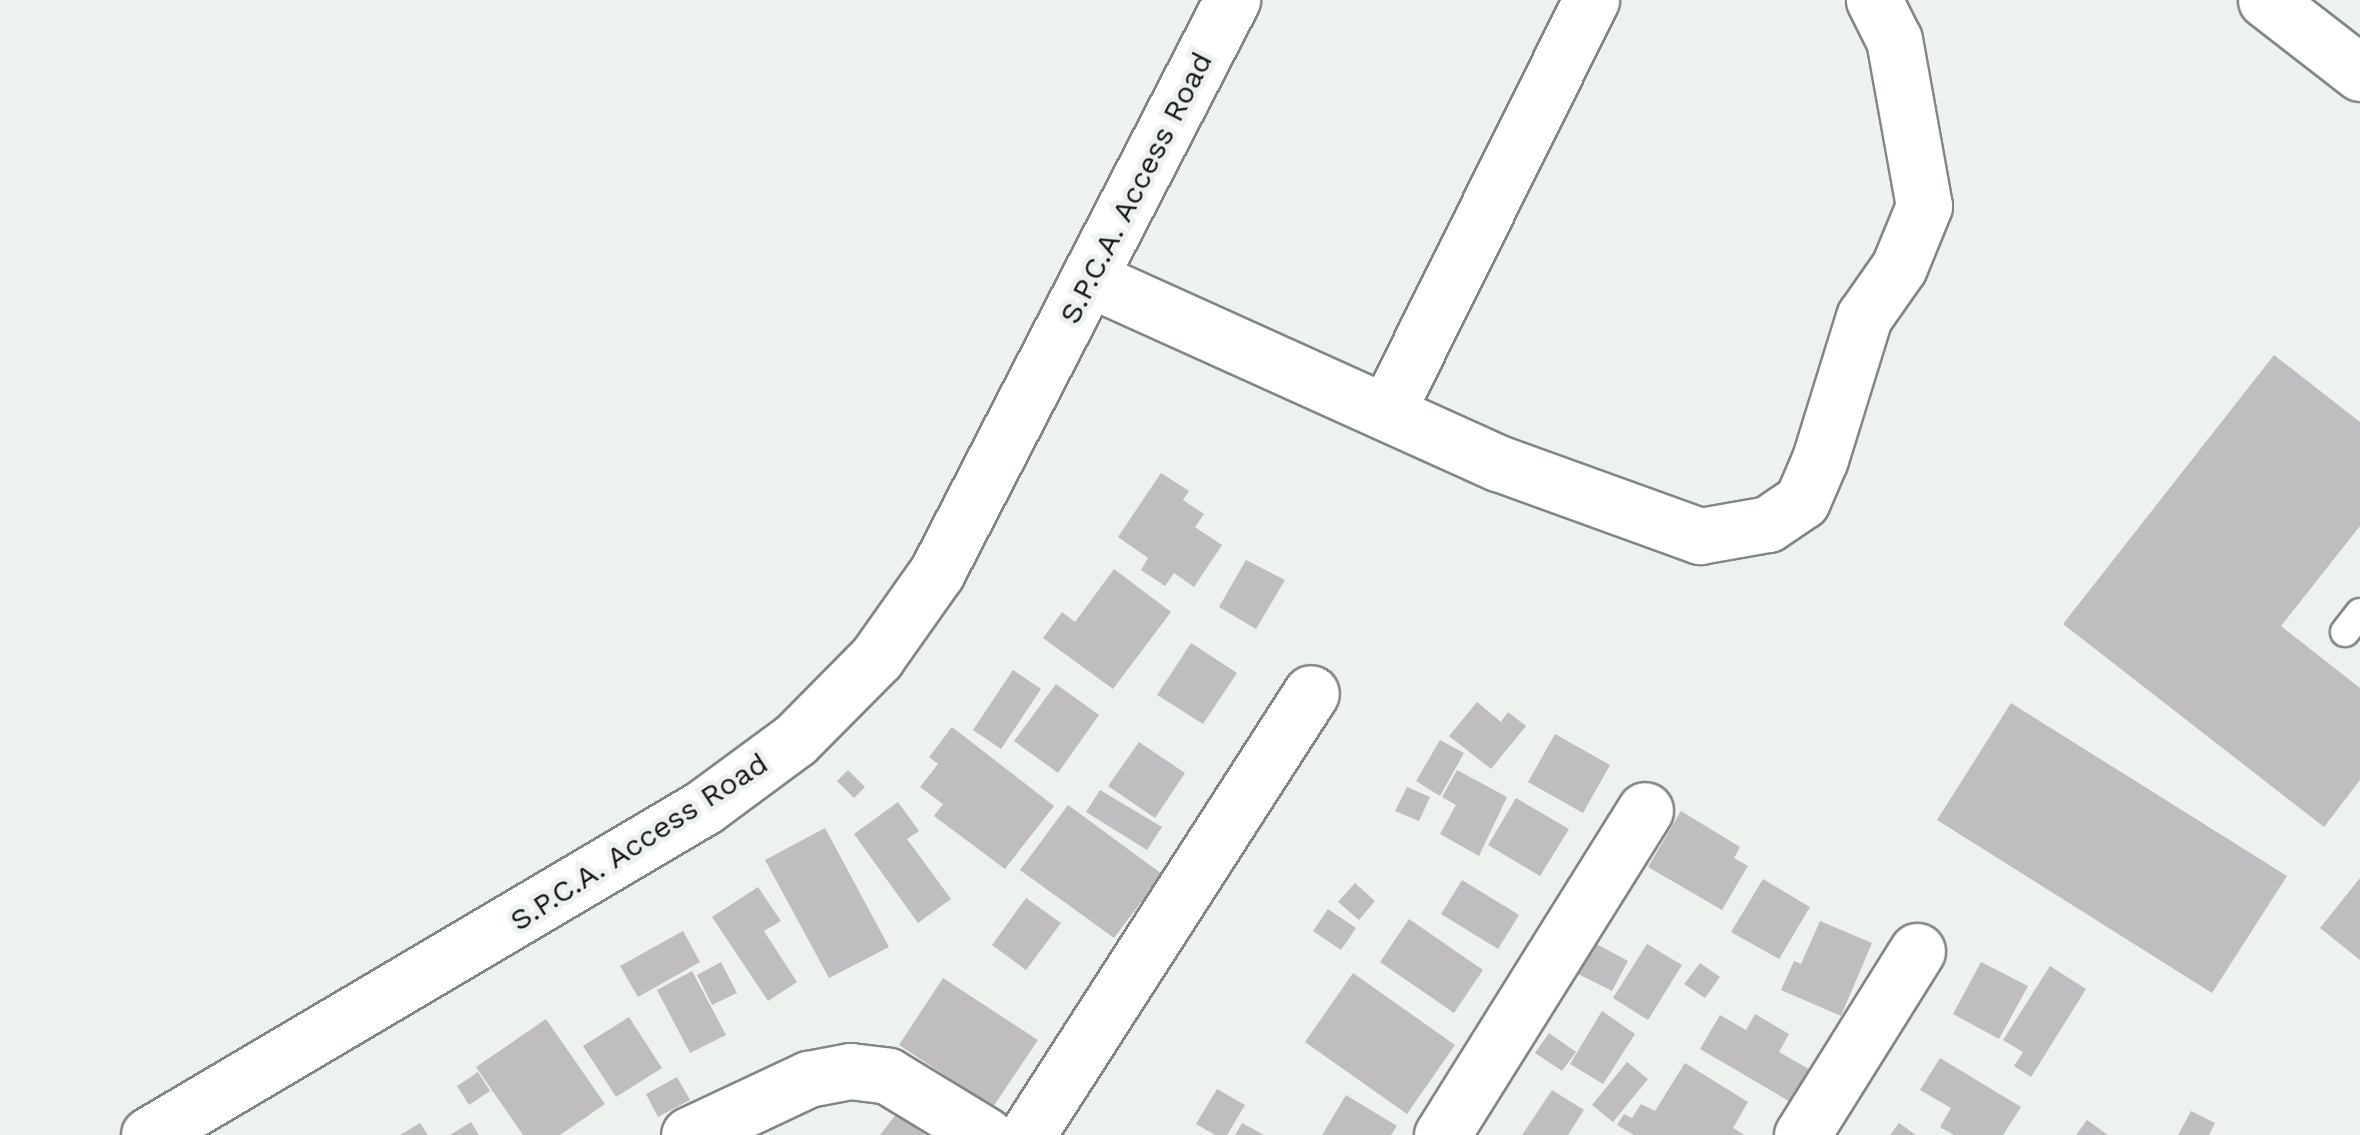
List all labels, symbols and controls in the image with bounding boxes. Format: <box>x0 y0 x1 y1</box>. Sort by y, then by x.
street label: S.P.C.A. Access Road <box>1052 46 1220 330</box>
street label: S.P.C.A. Access Road <box>503 745 775 939</box>

